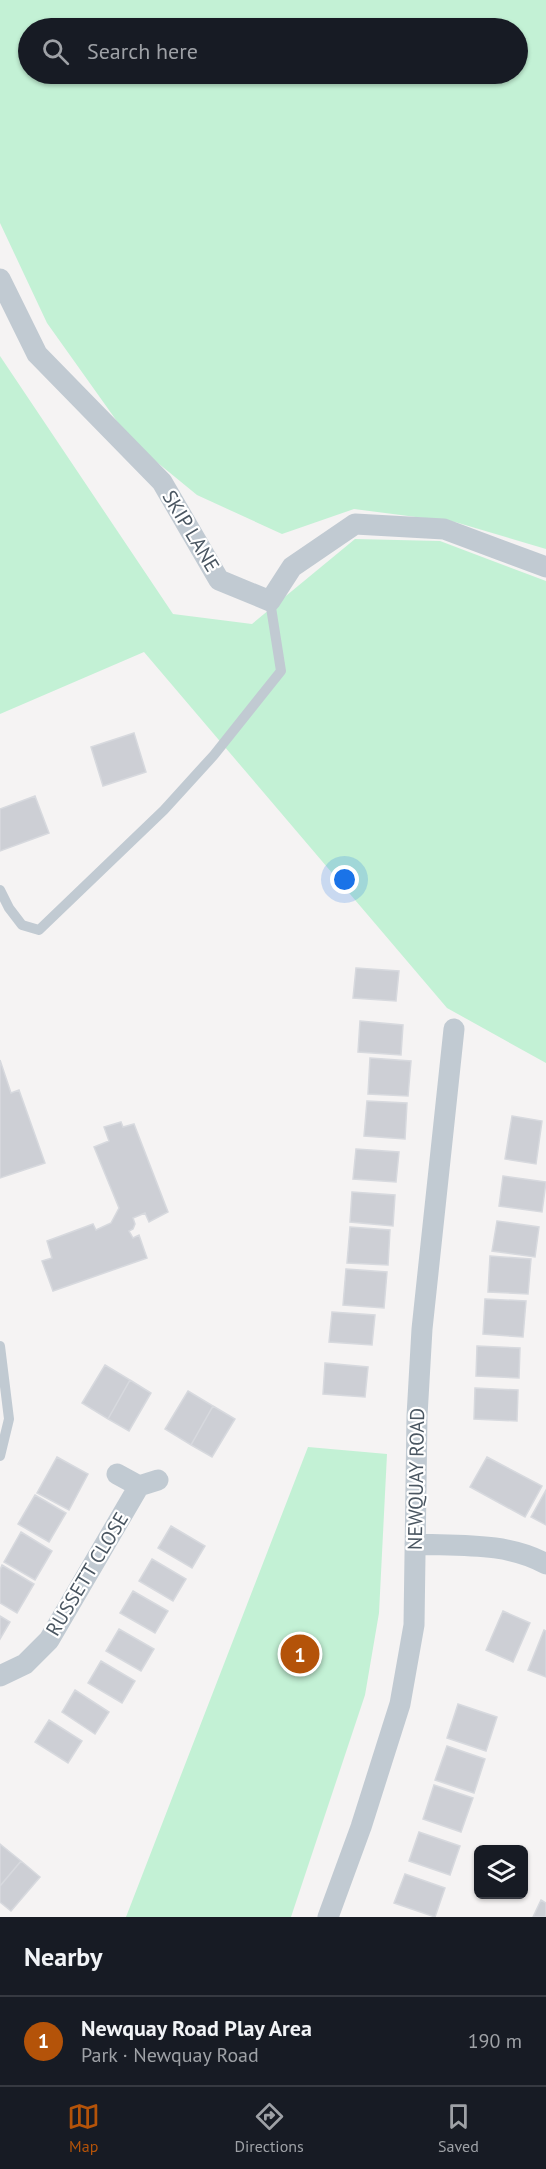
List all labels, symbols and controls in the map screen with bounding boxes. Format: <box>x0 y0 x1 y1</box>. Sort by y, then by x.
search box <box>18 18 528 84</box>
icon: search <box>39 35 72 68</box>
text: Search here <box>87 37 198 65</box>
street label: SKIP LANE <box>156 485 226 577</box>
your location <box>330 865 359 894</box>
street label: NEWQUAY ROAD <box>402 1408 430 1550</box>
street label: RUSSETT CLOSE <box>40 1508 134 1640</box>
pin: 1 <box>280 1632 320 1676</box>
map controls <box>474 1845 528 1899</box>
button: layers <box>474 1845 528 1899</box>
text: Nearby <box>24 1940 102 1973</box>
text: Newquay Road Play Area <box>81 2014 312 2042</box>
text: 1 <box>38 2028 49 2054</box>
text: 190 m <box>468 2028 522 2054</box>
text: Park · Newquay Road <box>81 2042 259 2068</box>
tab: Map <box>67 2100 100 2156</box>
tab: Directions <box>235 2100 304 2156</box>
tab: Saved <box>438 2100 479 2156</box>

